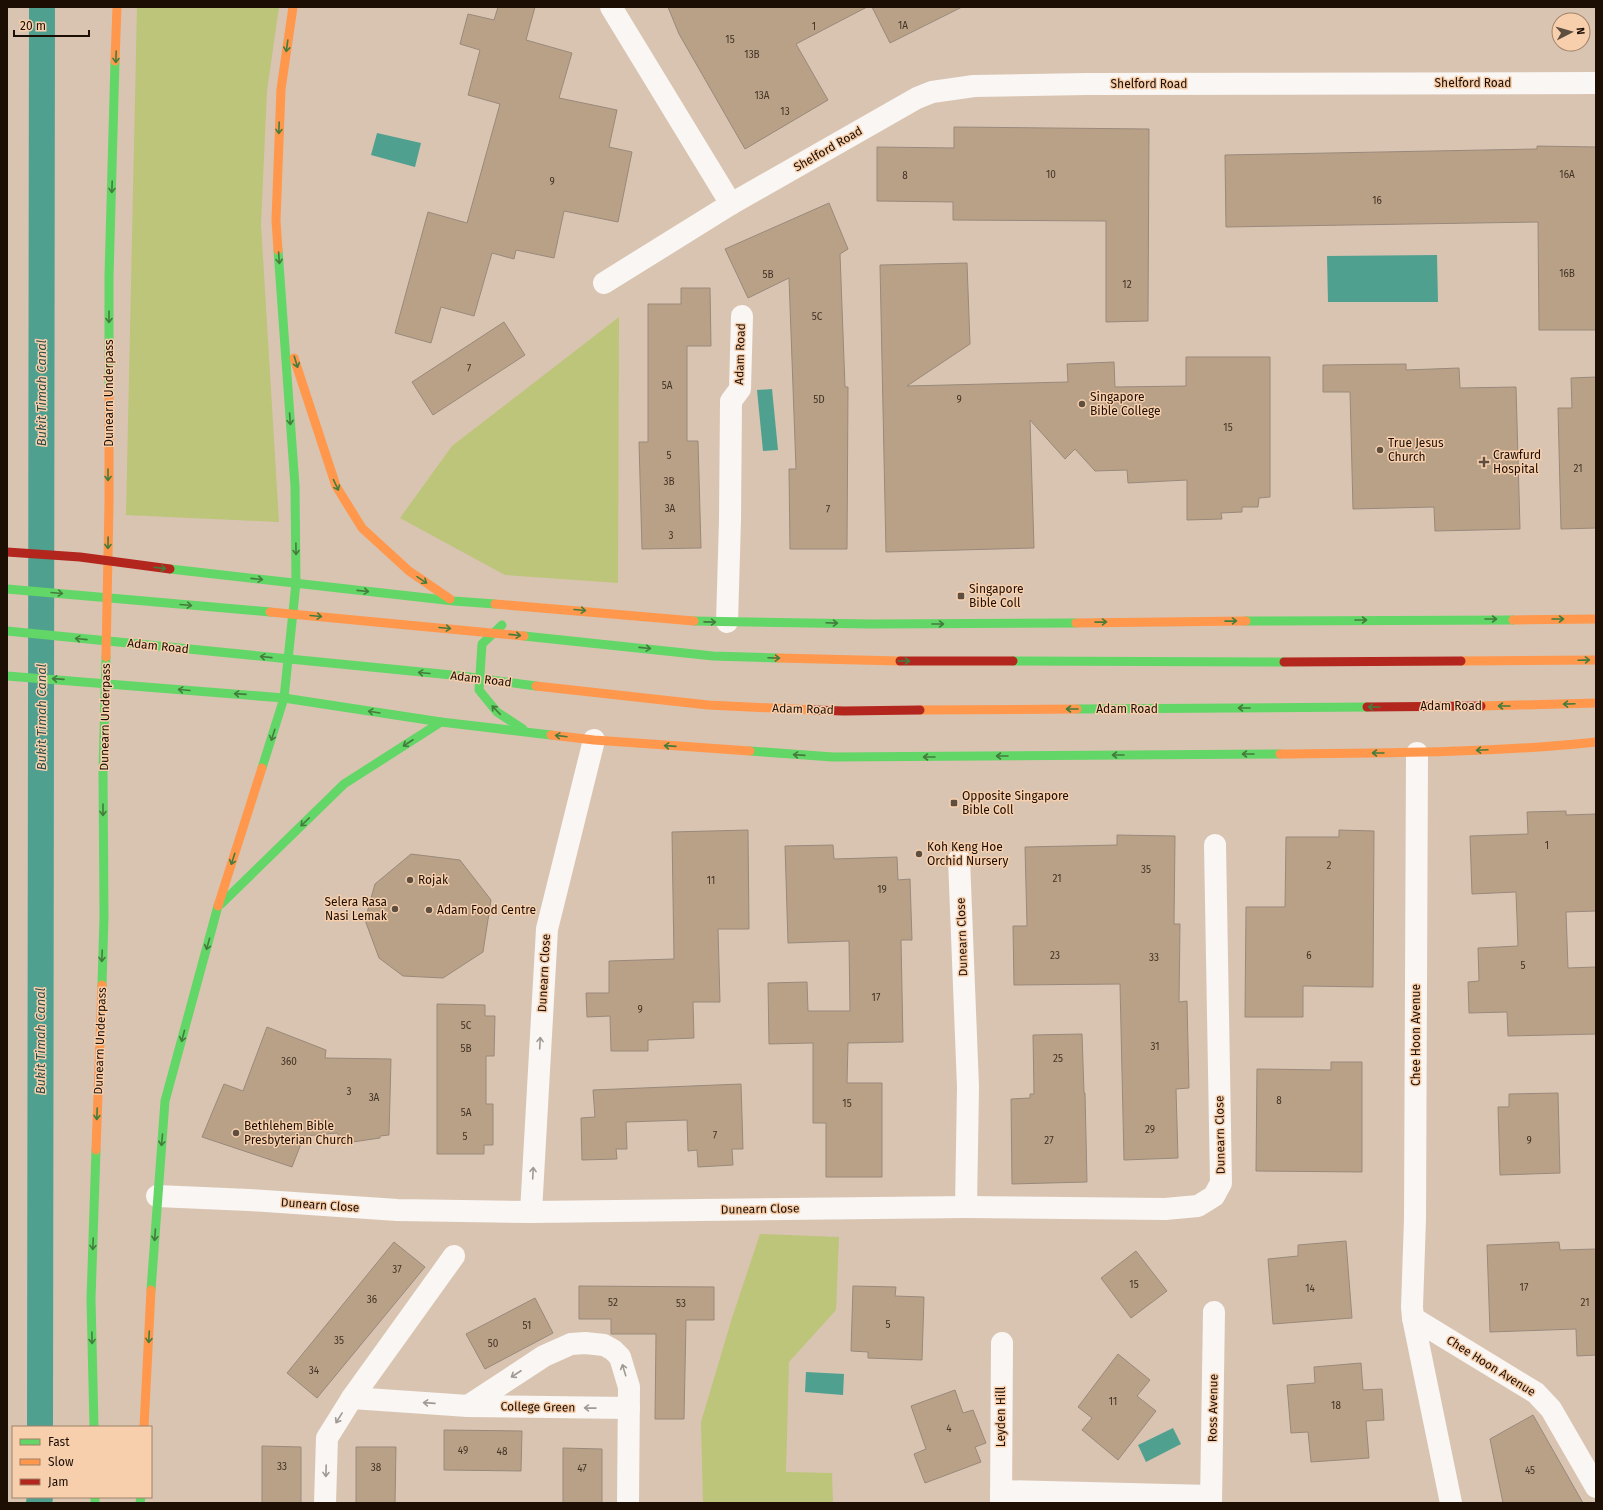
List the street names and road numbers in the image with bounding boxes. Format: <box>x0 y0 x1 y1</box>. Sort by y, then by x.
street label: Shelford Road <box>1435 76 1511 90</box>
street label: Shelford Road <box>1111 77 1187 91</box>
street label: Shelford Road <box>791 124 865 174</box>
street label: Adam Road <box>732 323 748 385</box>
street label: Dunearn Underpass <box>102 339 116 447</box>
street label: Adam Road <box>127 636 189 656</box>
street label: Dunearn Underpass <box>97 663 113 771</box>
street label: Adam Road <box>450 668 512 690</box>
street label: Adam Road <box>1420 699 1482 713</box>
street label: Adam Road <box>772 701 834 717</box>
street label: Adam Road <box>1096 702 1158 716</box>
street label: Dunearn Close <box>954 897 970 977</box>
street label: Dunearn Close <box>535 933 553 1013</box>
street label: Chee Hoon Avenue <box>1409 984 1423 1086</box>
street label: Dunearn Underpass <box>91 987 109 1095</box>
street label: Dunearn Close <box>1212 1096 1228 1174</box>
street label: Dunearn Close <box>280 1195 360 1215</box>
street label: Dunearn Close <box>721 1201 799 1217</box>
street label: Chee Hoon Avenue <box>1444 1333 1538 1399</box>
street label: Ross Avenue <box>1205 1374 1221 1442</box>
street label: Leyden Hill <box>994 1386 1008 1447</box>
street label: College Green <box>501 1399 575 1415</box>

